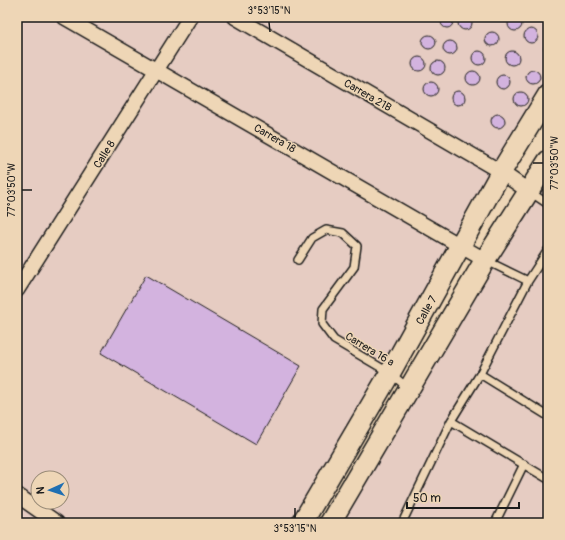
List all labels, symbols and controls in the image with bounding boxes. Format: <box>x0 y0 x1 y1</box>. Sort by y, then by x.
text: 3°53'15"N <box>247 5 291 17</box>
street label: Carrera 21B <box>342 77 394 114</box>
street label: Carrera 18 <box>251 121 298 156</box>
text: 77°03'50"W <box>549 135 561 190</box>
street label: Calle 8 <box>91 138 118 171</box>
text: 77°03'50"W <box>6 162 18 217</box>
street label: Calle 7 <box>413 293 440 327</box>
street label: Carrera 16 a <box>343 330 396 369</box>
north arrow <box>30 470 70 510</box>
scale bar <box>407 484 519 510</box>
text: N <box>34 486 47 495</box>
text: 50 m <box>413 491 441 506</box>
text: 3°53'15"N <box>273 523 317 535</box>

